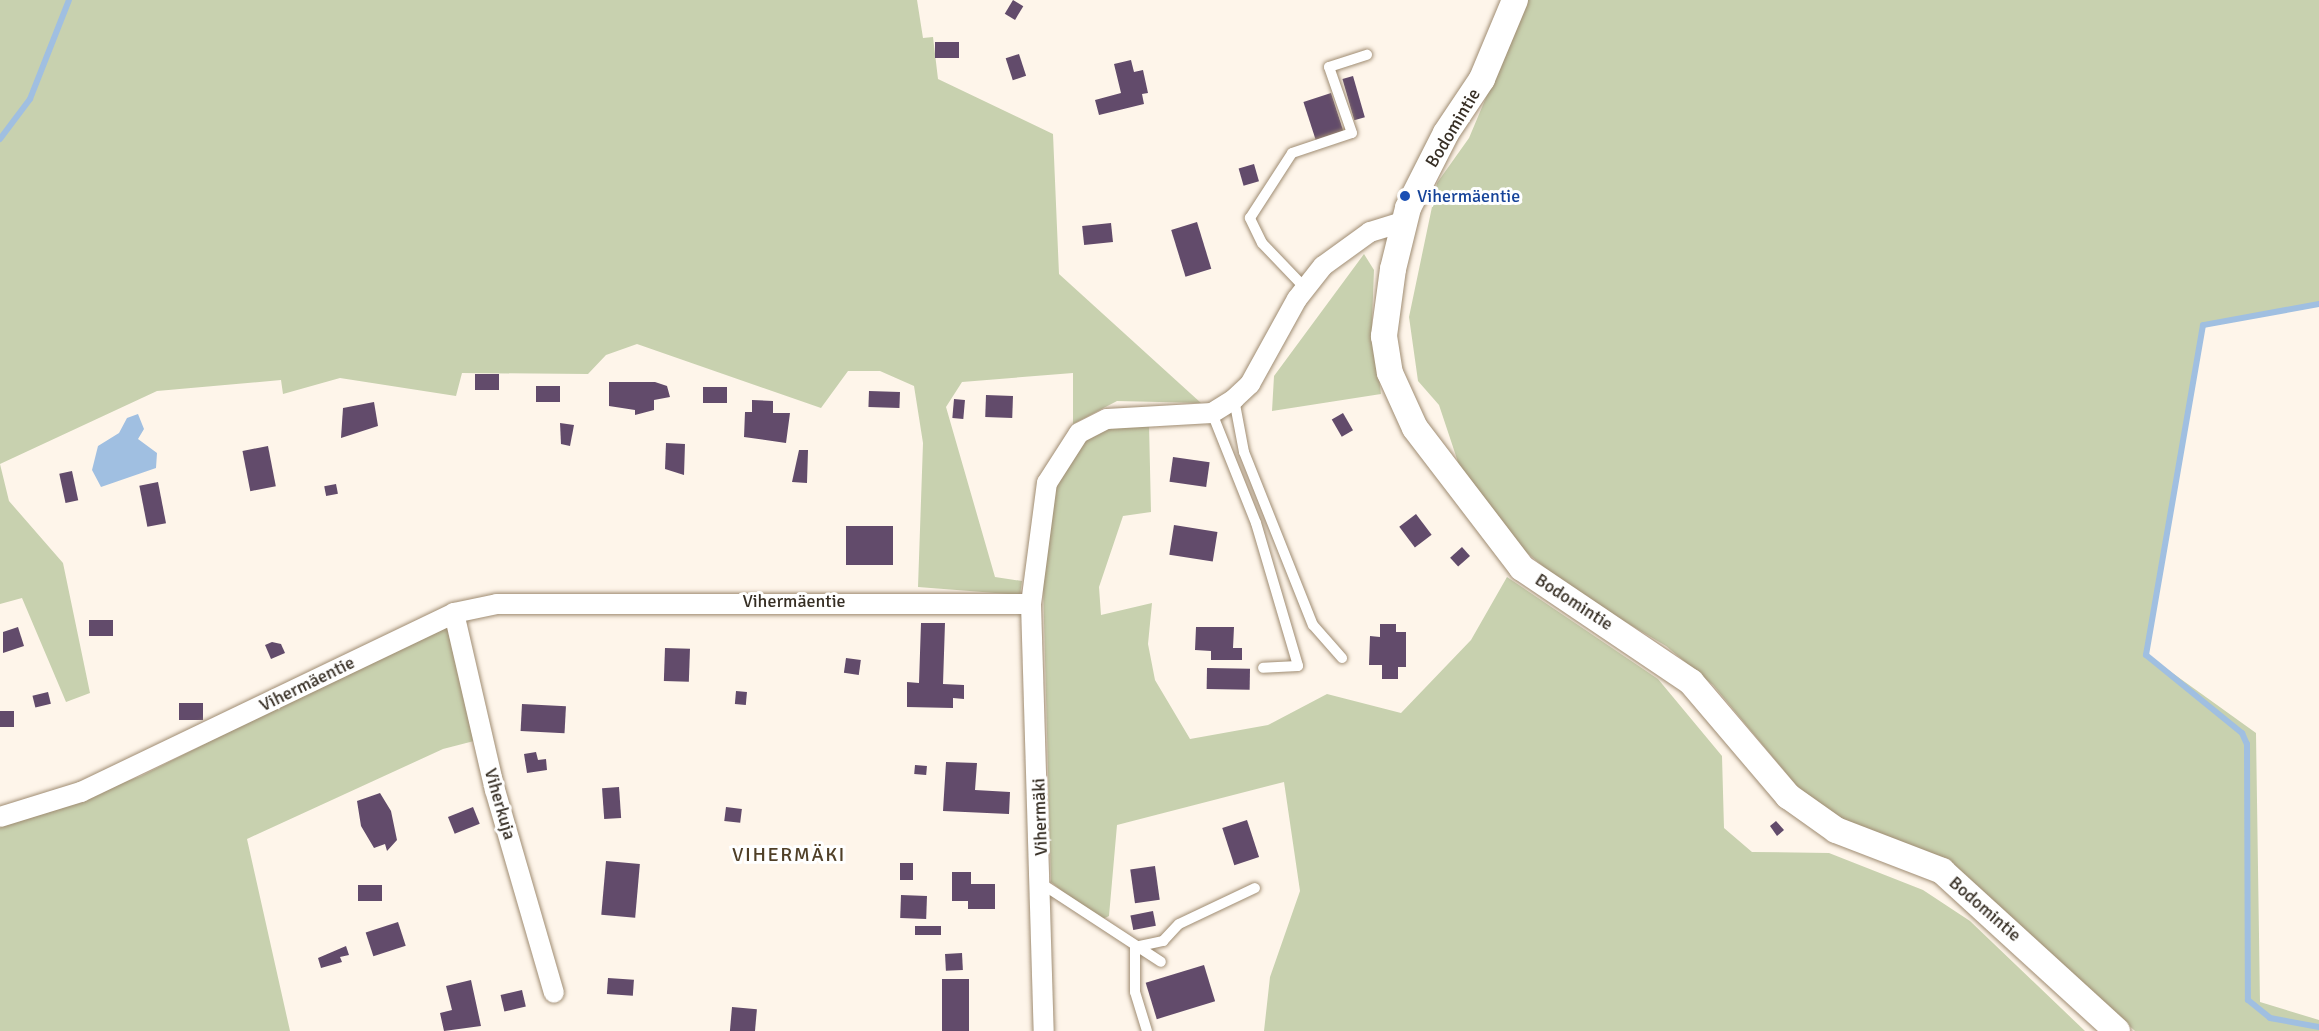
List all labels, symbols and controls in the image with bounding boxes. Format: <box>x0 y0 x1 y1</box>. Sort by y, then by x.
street label: Bodomintie <box>1421 84 1485 172</box>
place label: Vihermäentie <box>1417 185 1520 207</box>
marker: Vihermäentie <box>1398 189 1412 203</box>
street label: Bodomintie <box>1531 569 1617 635</box>
street label: Vihermäentie <box>742 590 846 612</box>
street label: Vihermäentie <box>256 652 358 716</box>
street label: Viherkuja <box>480 766 520 842</box>
street label: Vihermäki <box>1028 778 1052 856</box>
district label: VIHERMÄKI <box>732 842 846 866</box>
street label: Bodomintie <box>1945 872 2025 946</box>

